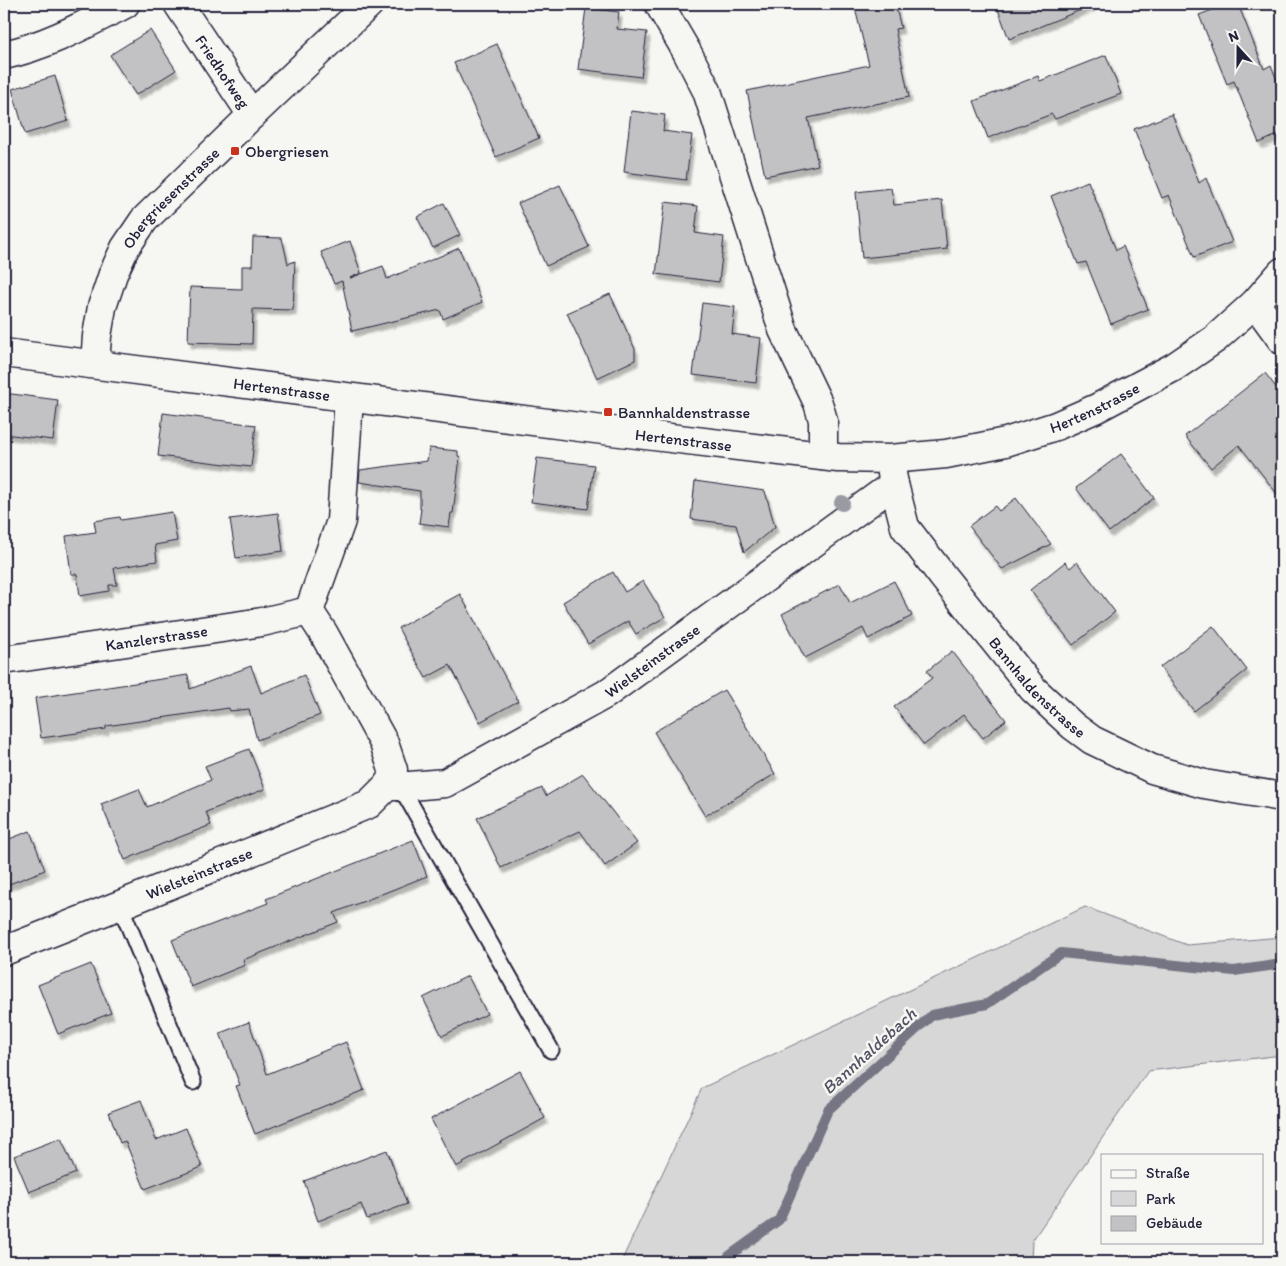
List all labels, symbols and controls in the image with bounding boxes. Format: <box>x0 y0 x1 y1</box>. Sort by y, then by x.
north arrow <box>1214 22 1264 72</box>
text: N <box>1226 27 1241 46</box>
street label: Friedhofweg <box>191 31 254 113</box>
place label: Obergriesen <box>245 142 329 161</box>
street label: Obergriesenstrasse <box>118 143 223 252</box>
marker: Obergriesen <box>229 145 241 157</box>
street label: Hertenstrasse <box>232 374 331 405</box>
street label: Hertenstrasse <box>1047 378 1143 437</box>
place label: Bannhaldenstrasse <box>618 403 750 422</box>
marker: Bannhaldenstrasse <box>602 406 614 418</box>
street label: Hertenstrasse <box>634 425 733 455</box>
street label: Wielsteinstrasse <box>601 620 704 702</box>
street label: Kanzlerstrasse <box>104 621 209 655</box>
street label: Bannhaldenstrasse <box>985 633 1089 742</box>
street label: Wielsteinstrasse <box>143 843 256 904</box>
water label: Bannhaldebach <box>817 1002 921 1099</box>
legend <box>1101 1154 1264 1244</box>
text: Straße <box>1146 1164 1190 1182</box>
text: Park <box>1146 1190 1176 1208</box>
text: Gebäude <box>1146 1214 1203 1232</box>

